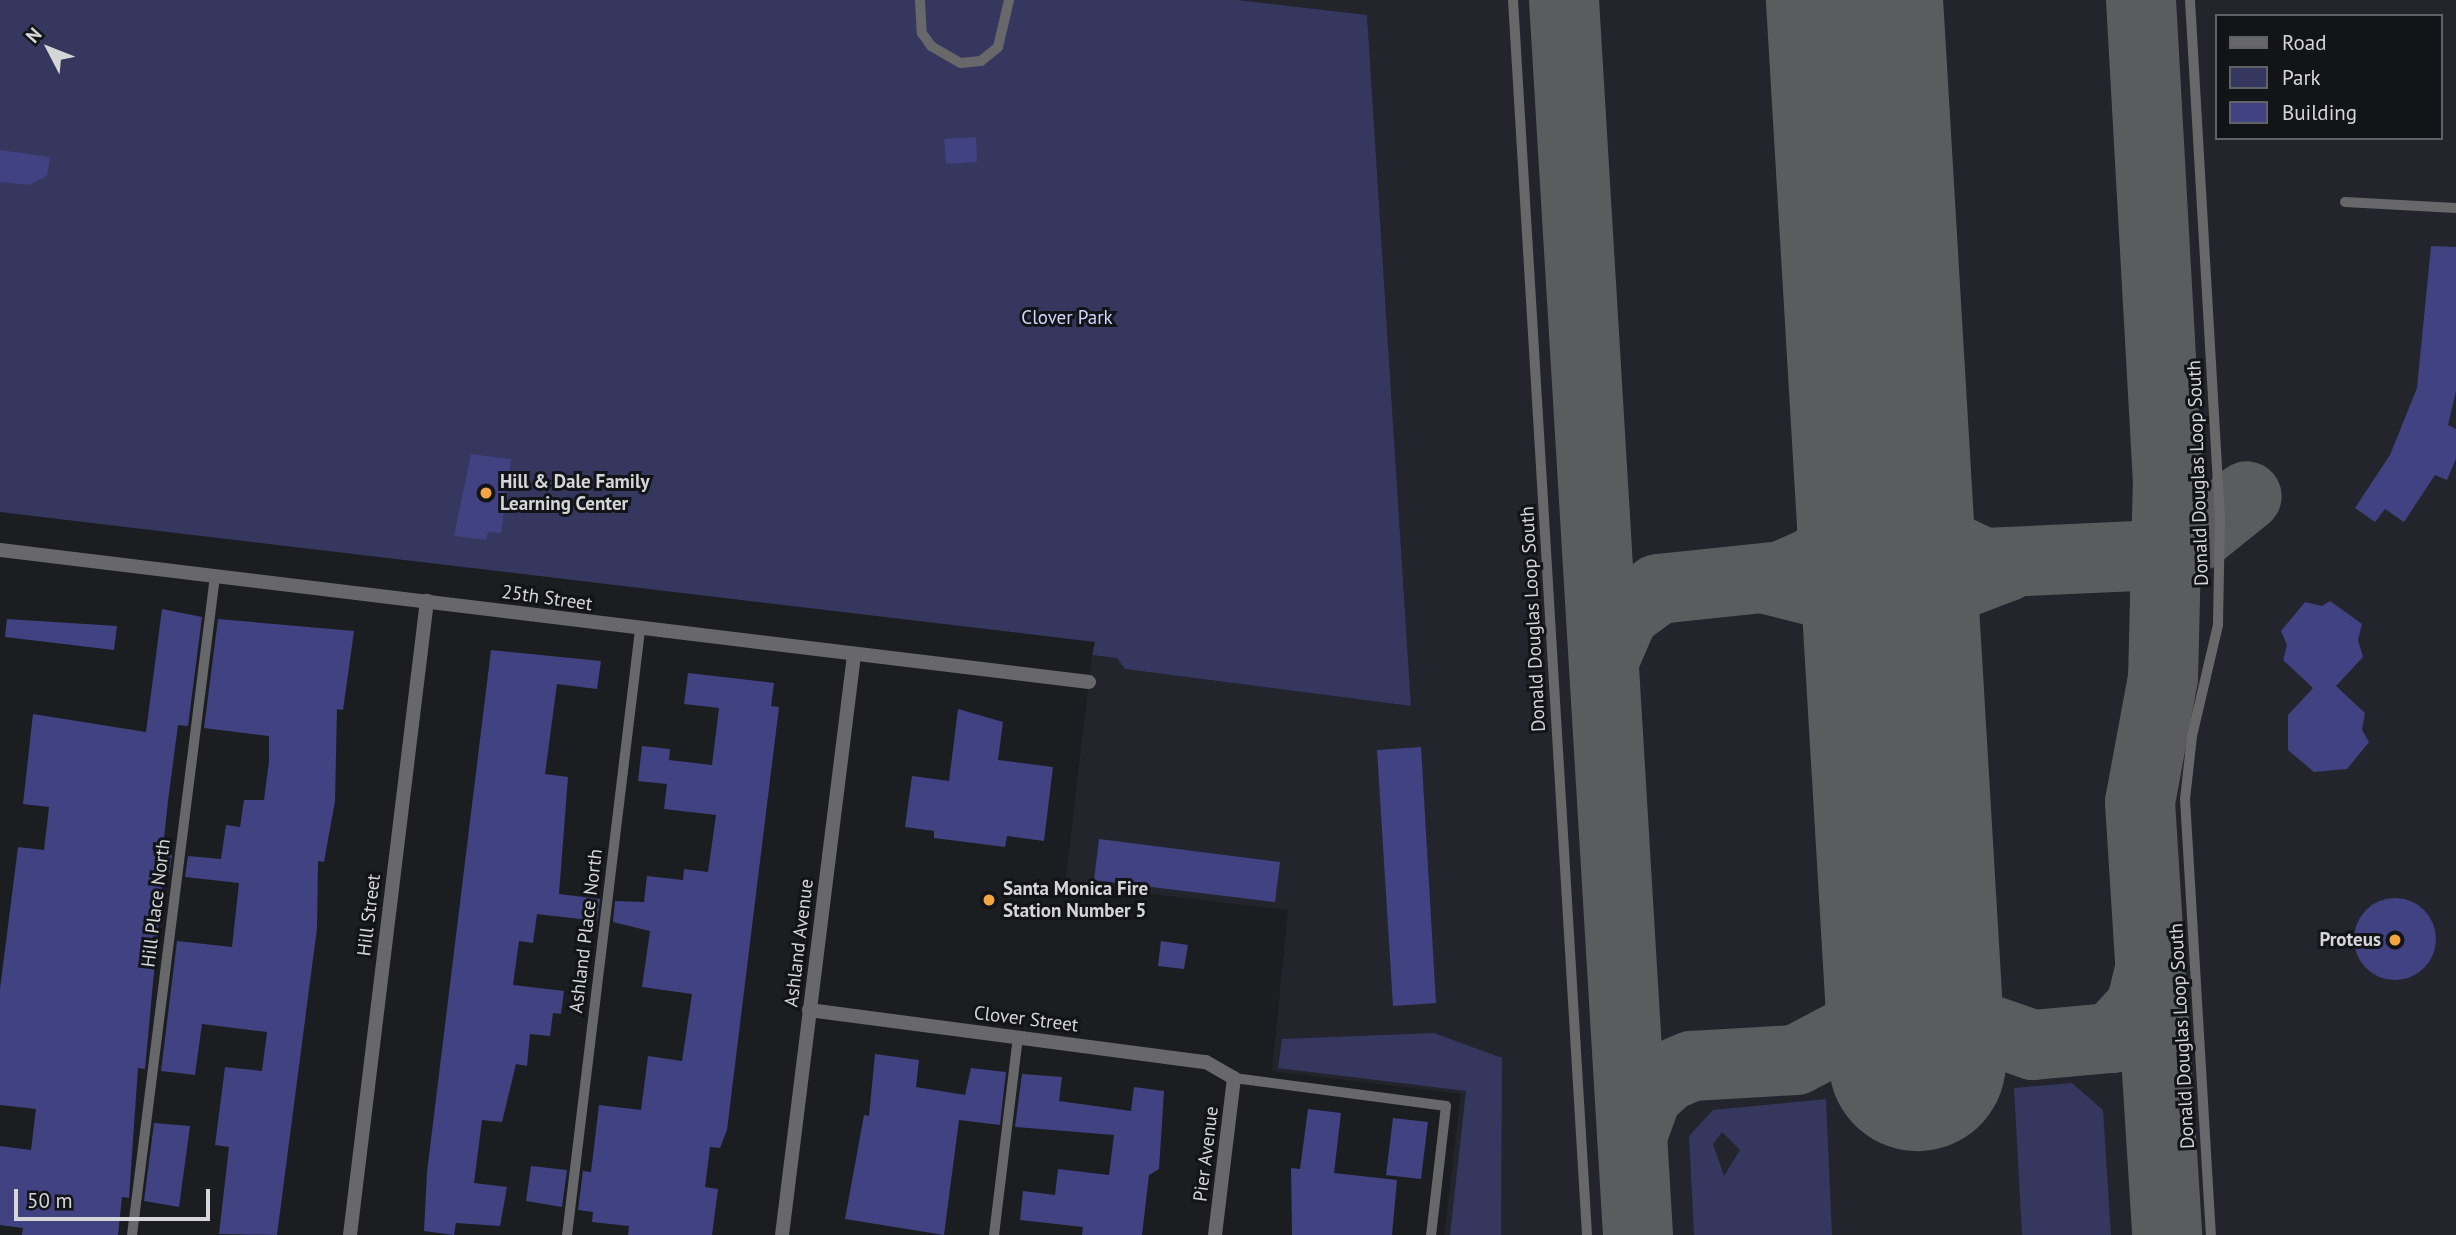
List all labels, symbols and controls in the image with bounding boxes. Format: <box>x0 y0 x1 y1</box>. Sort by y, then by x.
north arrow <box>14 14 84 84</box>
legend <box>2214 14 2442 140</box>
text: N <box>20 22 46 48</box>
text: Road <box>2282 29 2326 56</box>
text: Park <box>2282 64 2321 91</box>
text: Building <box>2282 99 2357 126</box>
park label: Clover Park <box>1021 307 1113 329</box>
street label: Donald Douglas Loop South <box>2183 360 2213 586</box>
place label: Hill & Dale Family Learning Center <box>500 471 650 515</box>
marker: Hill & Dale Family Learning Center <box>478 485 494 501</box>
street label: Donald Douglas Loop South <box>1516 505 1550 733</box>
street label: 25th Street <box>500 580 594 616</box>
street label: Hill Place North <box>137 837 175 969</box>
street label: Ashland Place North <box>565 848 607 1014</box>
street label: Hill Street <box>353 873 385 957</box>
street label: Ashland Avenue <box>780 877 818 1009</box>
place label: Santa Monica Fire Station Number 5 <box>1003 878 1148 922</box>
marker: Santa Monica Fire Station Number 5 <box>981 892 997 908</box>
street label: Donald Douglas Loop South <box>2165 922 2199 1150</box>
place label: Proteus <box>2319 929 2381 951</box>
marker: Proteus <box>2387 932 2403 948</box>
street label: Clover Street <box>972 1001 1080 1037</box>
street label: Pier Avenue <box>1189 1105 1223 1203</box>
scale bar <box>18 1176 214 1220</box>
text: 50 m <box>27 1187 73 1214</box>

